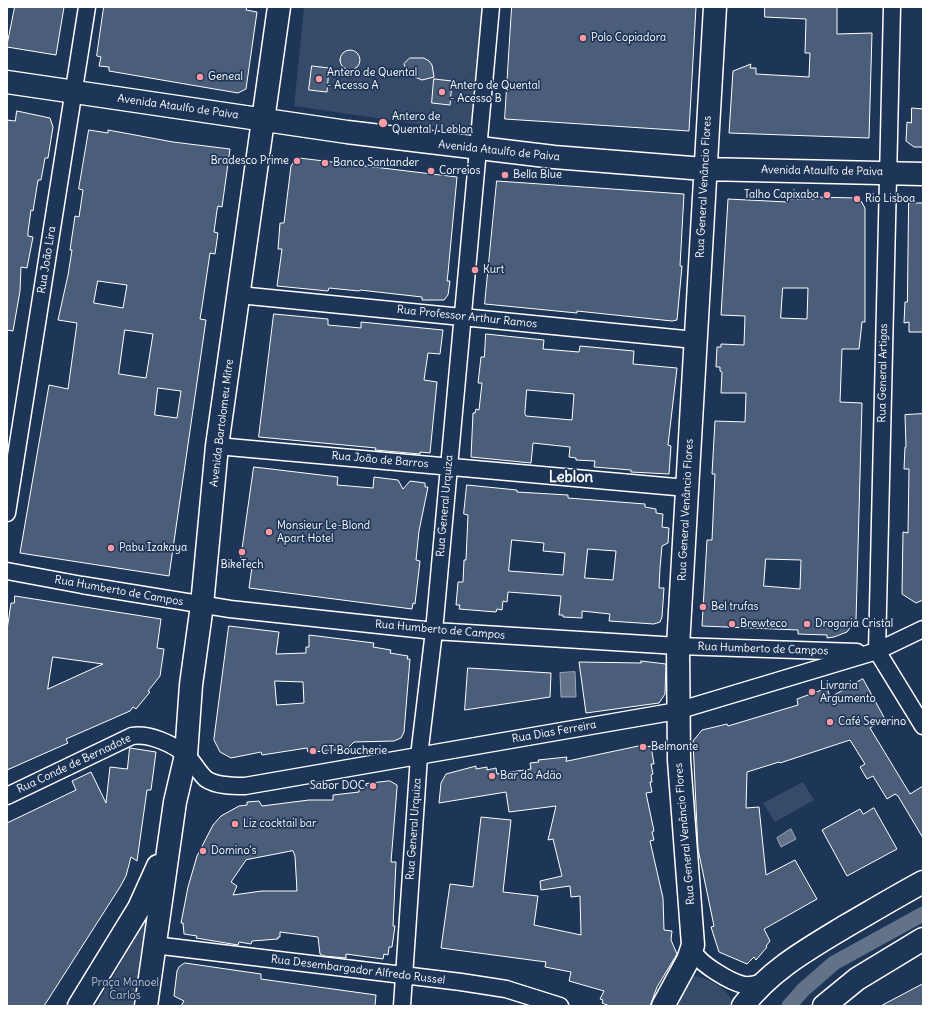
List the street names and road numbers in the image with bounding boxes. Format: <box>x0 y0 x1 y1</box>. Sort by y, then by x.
street label: Avenida Ataulfo de Paiva <box>117 92 239 122</box>
street label: Rua General Venâncio Flores <box>694 116 714 258</box>
street label: Avenida Ataulfo de Paiva <box>438 138 560 164</box>
street label: Avenida Ataulfo de Paiva <box>761 163 883 179</box>
street label: Rua João Lira <box>35 225 59 295</box>
street label: Rua Professor Arthur Ramos <box>396 303 538 331</box>
street label: Rua General Artigas <box>876 323 890 423</box>
street label: Avenida Bartolomeu Mitre <box>208 358 236 488</box>
street label: Rua General Venâncio Flores <box>676 439 696 581</box>
street label: Rua João de Barros <box>331 449 429 471</box>
street label: Rua General Urquiza <box>434 454 456 558</box>
street label: Rua Humberto de Campos <box>54 573 184 609</box>
street label: Rua Humberto de Campos <box>374 618 506 642</box>
street label: Rua Humberto de Campos <box>697 640 829 658</box>
street label: Rua Dias Ferreira <box>511 718 597 746</box>
street label: Rua Conde de Bernadote <box>15 732 133 796</box>
street label: Rua General Venâncio Flores <box>672 763 698 905</box>
street label: Rua General Urquiza <box>404 778 424 880</box>
street label: Rua Desembargador Alfredo Russel <box>270 953 446 987</box>

